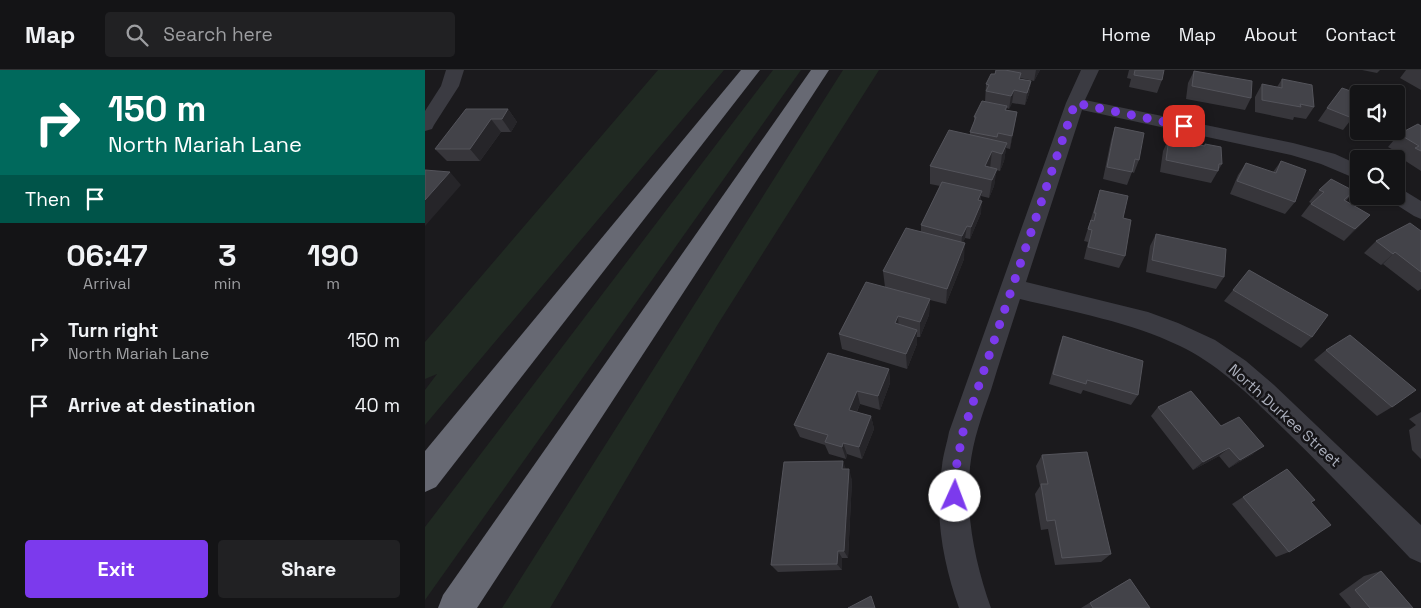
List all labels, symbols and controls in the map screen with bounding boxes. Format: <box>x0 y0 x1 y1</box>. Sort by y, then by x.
search box <box>105 12 455 57</box>
text: Map <box>25 19 75 50</box>
icon: search <box>123 21 151 49</box>
text: Search here <box>163 22 273 47</box>
text: Home <box>1102 23 1151 46</box>
text: Map <box>1179 23 1216 46</box>
text: About <box>1244 23 1298 46</box>
text: Contact <box>1326 23 1396 46</box>
map controls <box>1350 85 1405 205</box>
button: sound <box>1350 85 1405 140</box>
text: 150 m <box>108 87 206 131</box>
icon: right <box>25 90 90 155</box>
pin <box>1163 105 1205 147</box>
icon: arrive <box>1170 112 1198 140</box>
text: North Mariah Lane <box>108 130 302 158</box>
button: search <box>1350 150 1405 205</box>
icon: arrive <box>81 185 109 213</box>
text: Then <box>25 187 71 212</box>
text: 06:47 <box>66 236 148 275</box>
text: 3 <box>218 236 237 275</box>
text: 190 <box>307 236 359 275</box>
text: Arrival <box>83 273 131 294</box>
text: min <box>214 273 241 294</box>
text: m <box>326 273 340 294</box>
text: Turn right <box>68 318 158 343</box>
icon: right <box>25 327 53 355</box>
text: 150 m <box>347 328 400 353</box>
text: North Mariah Lane <box>68 343 209 364</box>
street label: North Durkee Street <box>1225 360 1345 471</box>
icon: arrive <box>25 392 53 420</box>
text: Arrive at destination <box>68 393 256 418</box>
text: 40 m <box>355 393 400 418</box>
position arrow <box>928 469 980 521</box>
button: Exit <box>25 540 208 598</box>
button: Share <box>218 540 400 598</box>

